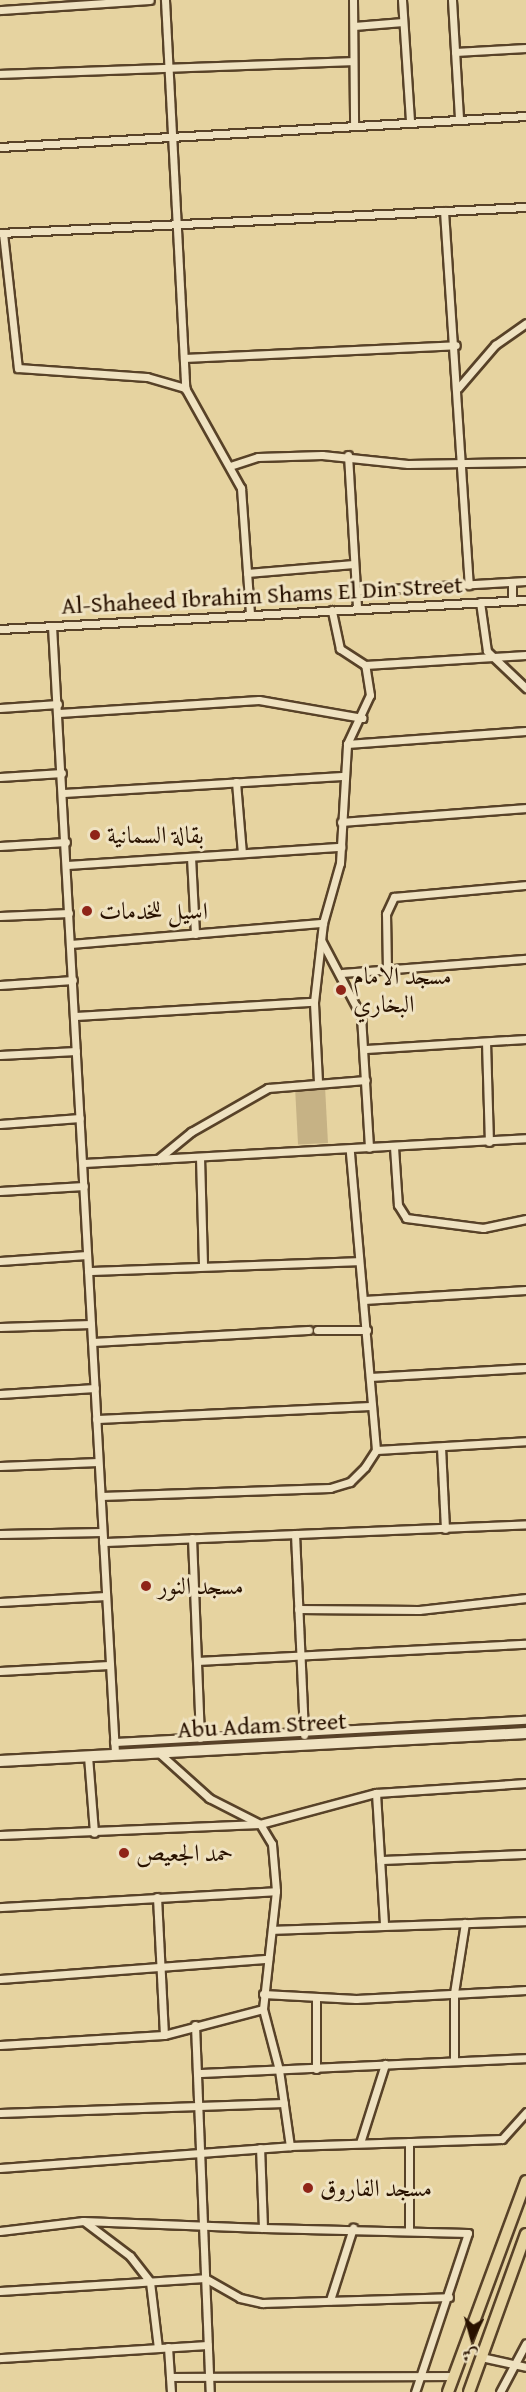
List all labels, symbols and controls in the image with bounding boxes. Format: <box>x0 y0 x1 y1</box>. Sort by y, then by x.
street label: Al-Shaheed Ibrahim Shams El Din Street <box>61 570 463 620</box>
place label: بقالة السمانية <box>107 821 204 849</box>
marker: بقالة السمانية <box>88 828 102 842</box>
place label: اسيل للخدمات <box>99 897 208 925</box>
marker: اسيل للخدمات <box>80 904 94 918</box>
place label: مسجد الامام البخاري <box>353 962 452 1018</box>
marker: مسجد الامام البخاري <box>334 983 348 997</box>
place label: مسجد النور <box>158 1572 243 1600</box>
marker: مسجد النور <box>139 1579 153 1593</box>
street label: Abu Adam Street <box>177 1706 347 1744</box>
place label: حمد الجعيص <box>136 1839 233 1867</box>
marker: حمد الجعيص <box>117 1846 131 1860</box>
place label: مسجد الفاروق <box>320 2174 432 2202</box>
marker: مسجد الفاروق <box>301 2181 315 2195</box>
north arrow <box>442 2308 502 2368</box>
text: ش <box>461 2343 479 2369</box>

